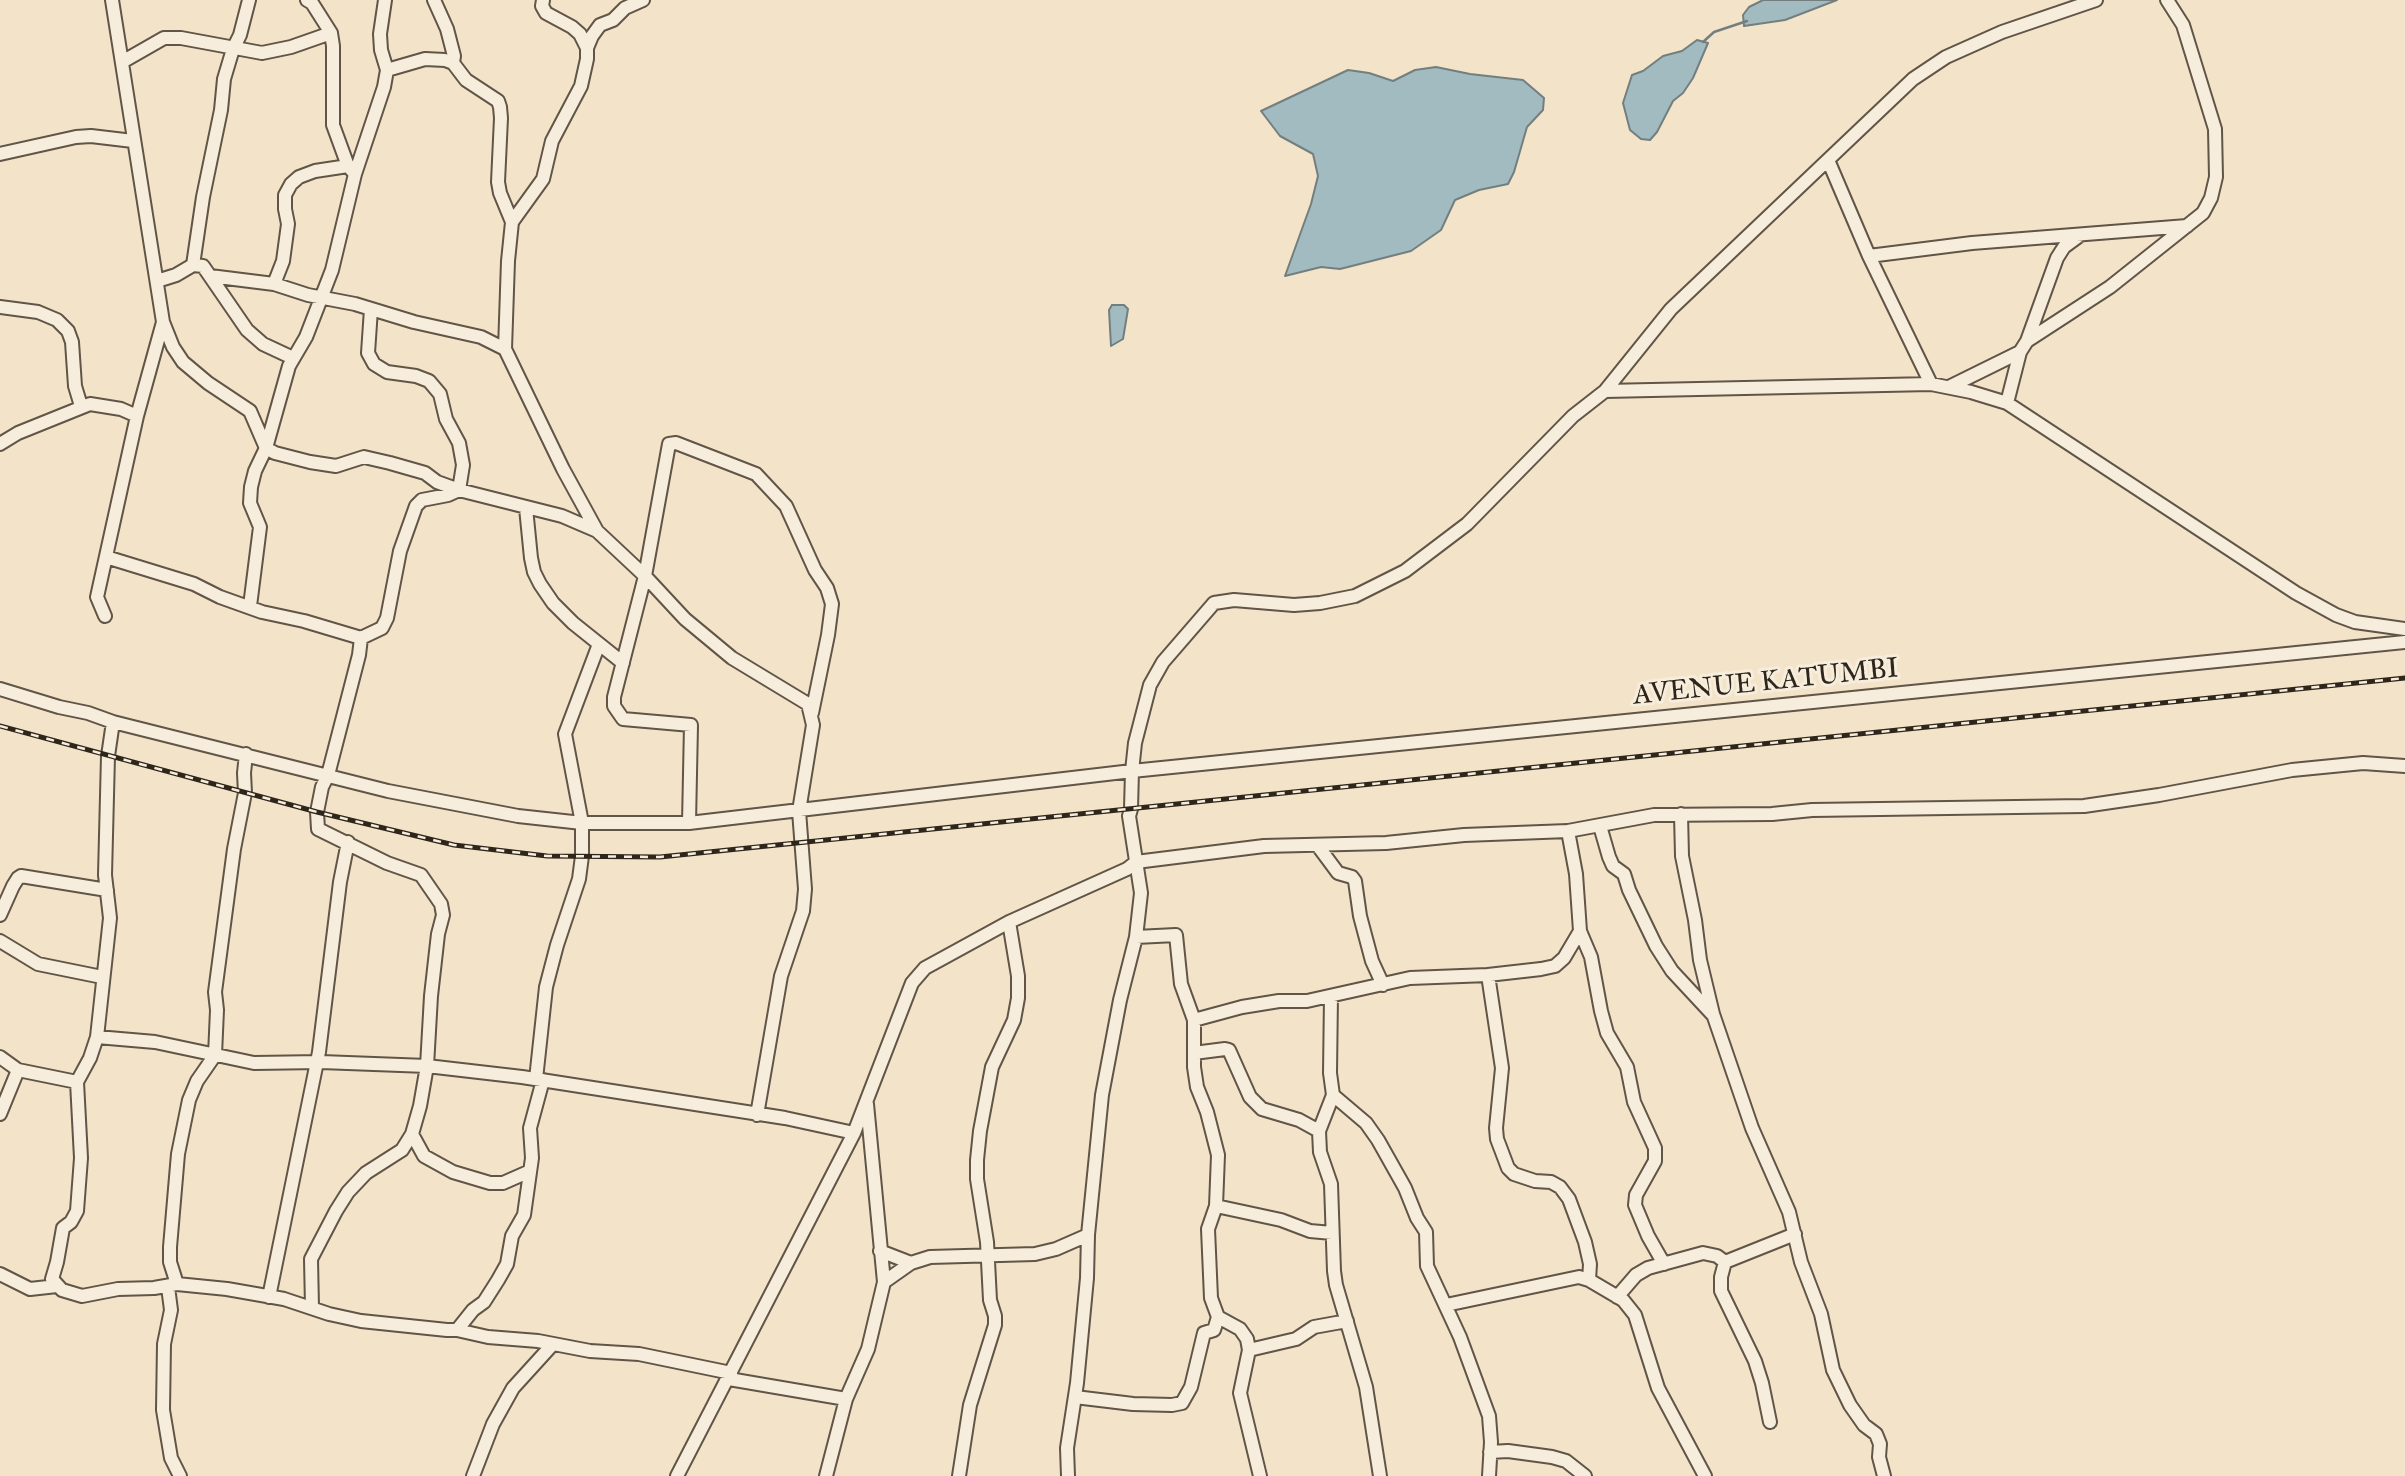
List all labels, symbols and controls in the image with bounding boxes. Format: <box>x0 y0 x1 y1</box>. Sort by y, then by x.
street label: AVENUE KATUMBI <box>1632 652 1900 714</box>

